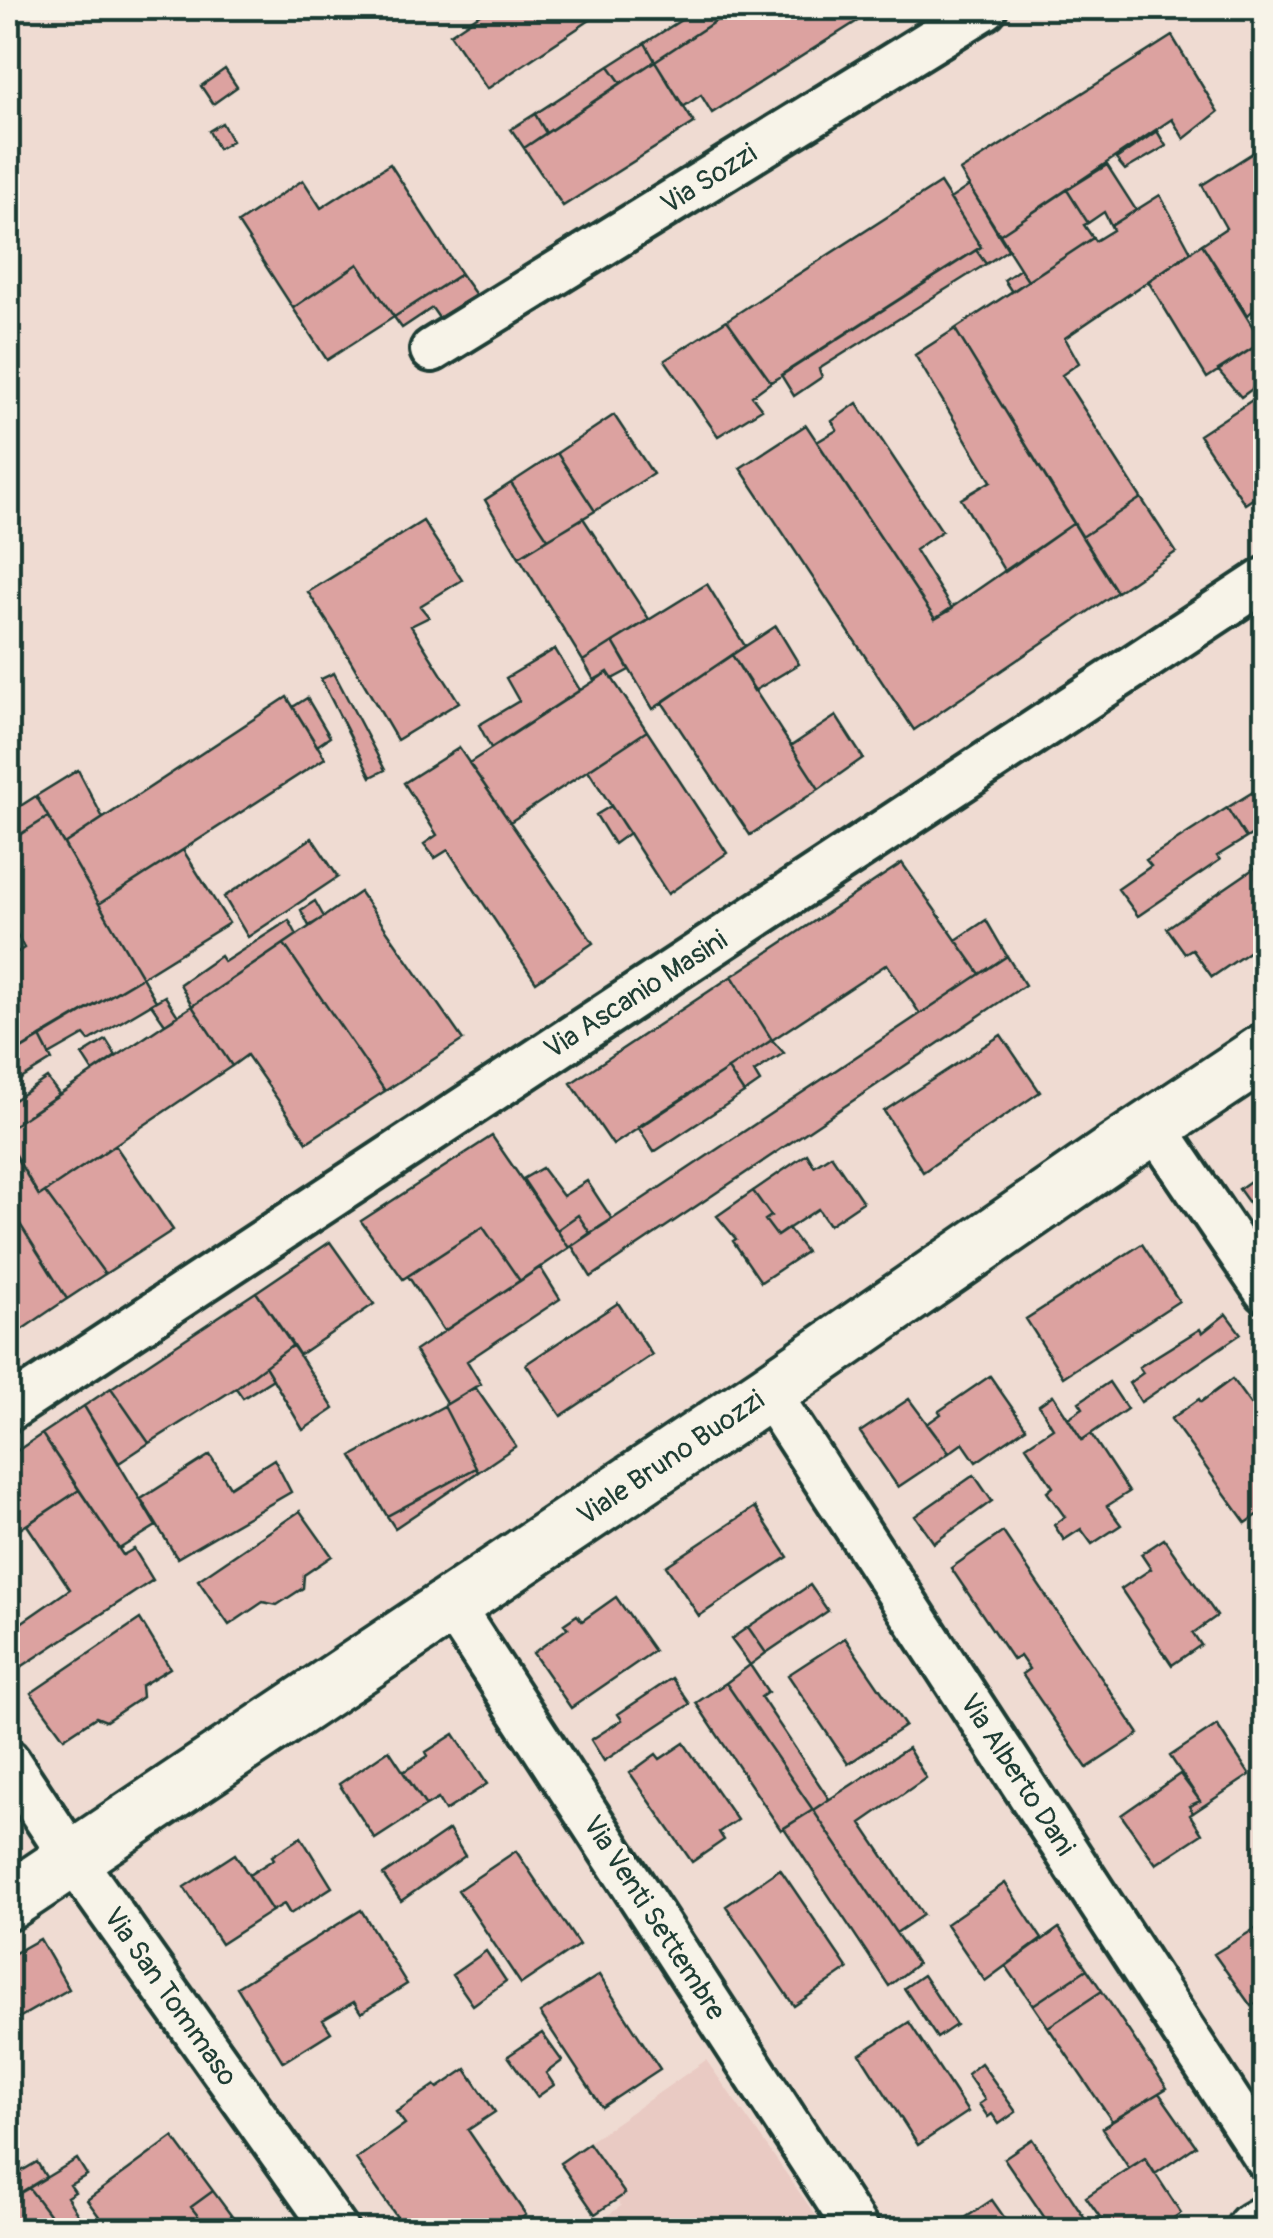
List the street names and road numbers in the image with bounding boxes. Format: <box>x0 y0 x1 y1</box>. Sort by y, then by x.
street label: Via Sozzi <box>655 136 763 222</box>
street label: Via Ascanio Masini <box>538 923 734 1067</box>
street label: Viale Bruno Buozzi <box>571 1383 771 1533</box>
street label: Via Alberto Dani <box>952 1687 1082 1863</box>
street label: Via Venti Settembre <box>575 1809 733 2027</box>
street label: Via San Tommaso <box>95 1901 245 2093</box>

